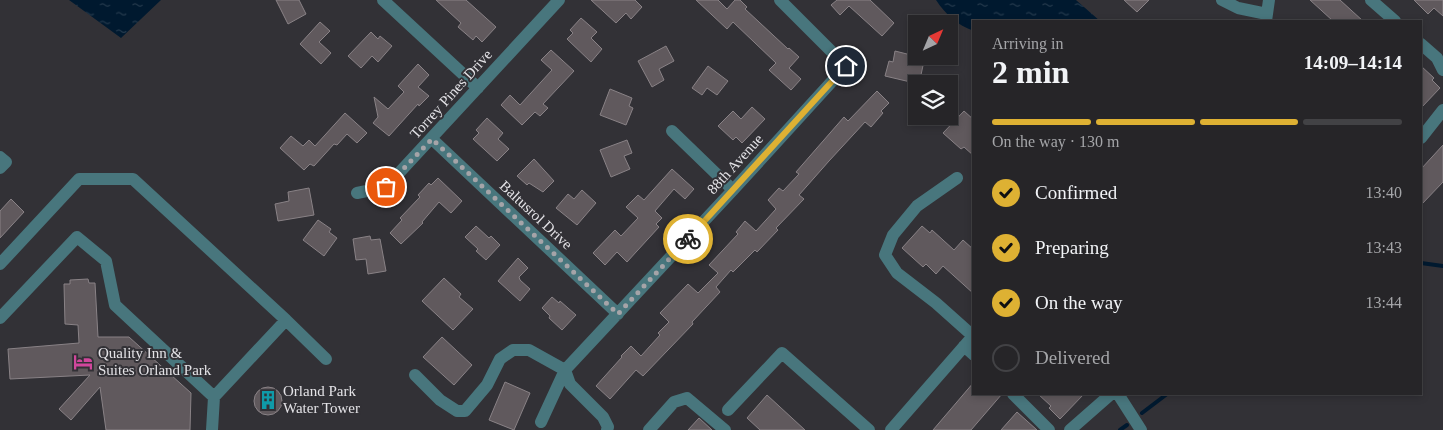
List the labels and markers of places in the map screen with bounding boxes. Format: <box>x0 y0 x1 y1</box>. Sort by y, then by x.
pin <box>825 45 867 87</box>
pin <box>365 166 407 208</box>
place label: Quality Inn & Suites Orland Park <box>98 345 212 378</box>
hotel icon: Quality Inn & Suites Orland Park <box>72 351 94 373</box>
place label: Orland Park Water Tower <box>283 383 360 416</box>
building icon: Orland Park Water Tower <box>257 389 279 411</box>

